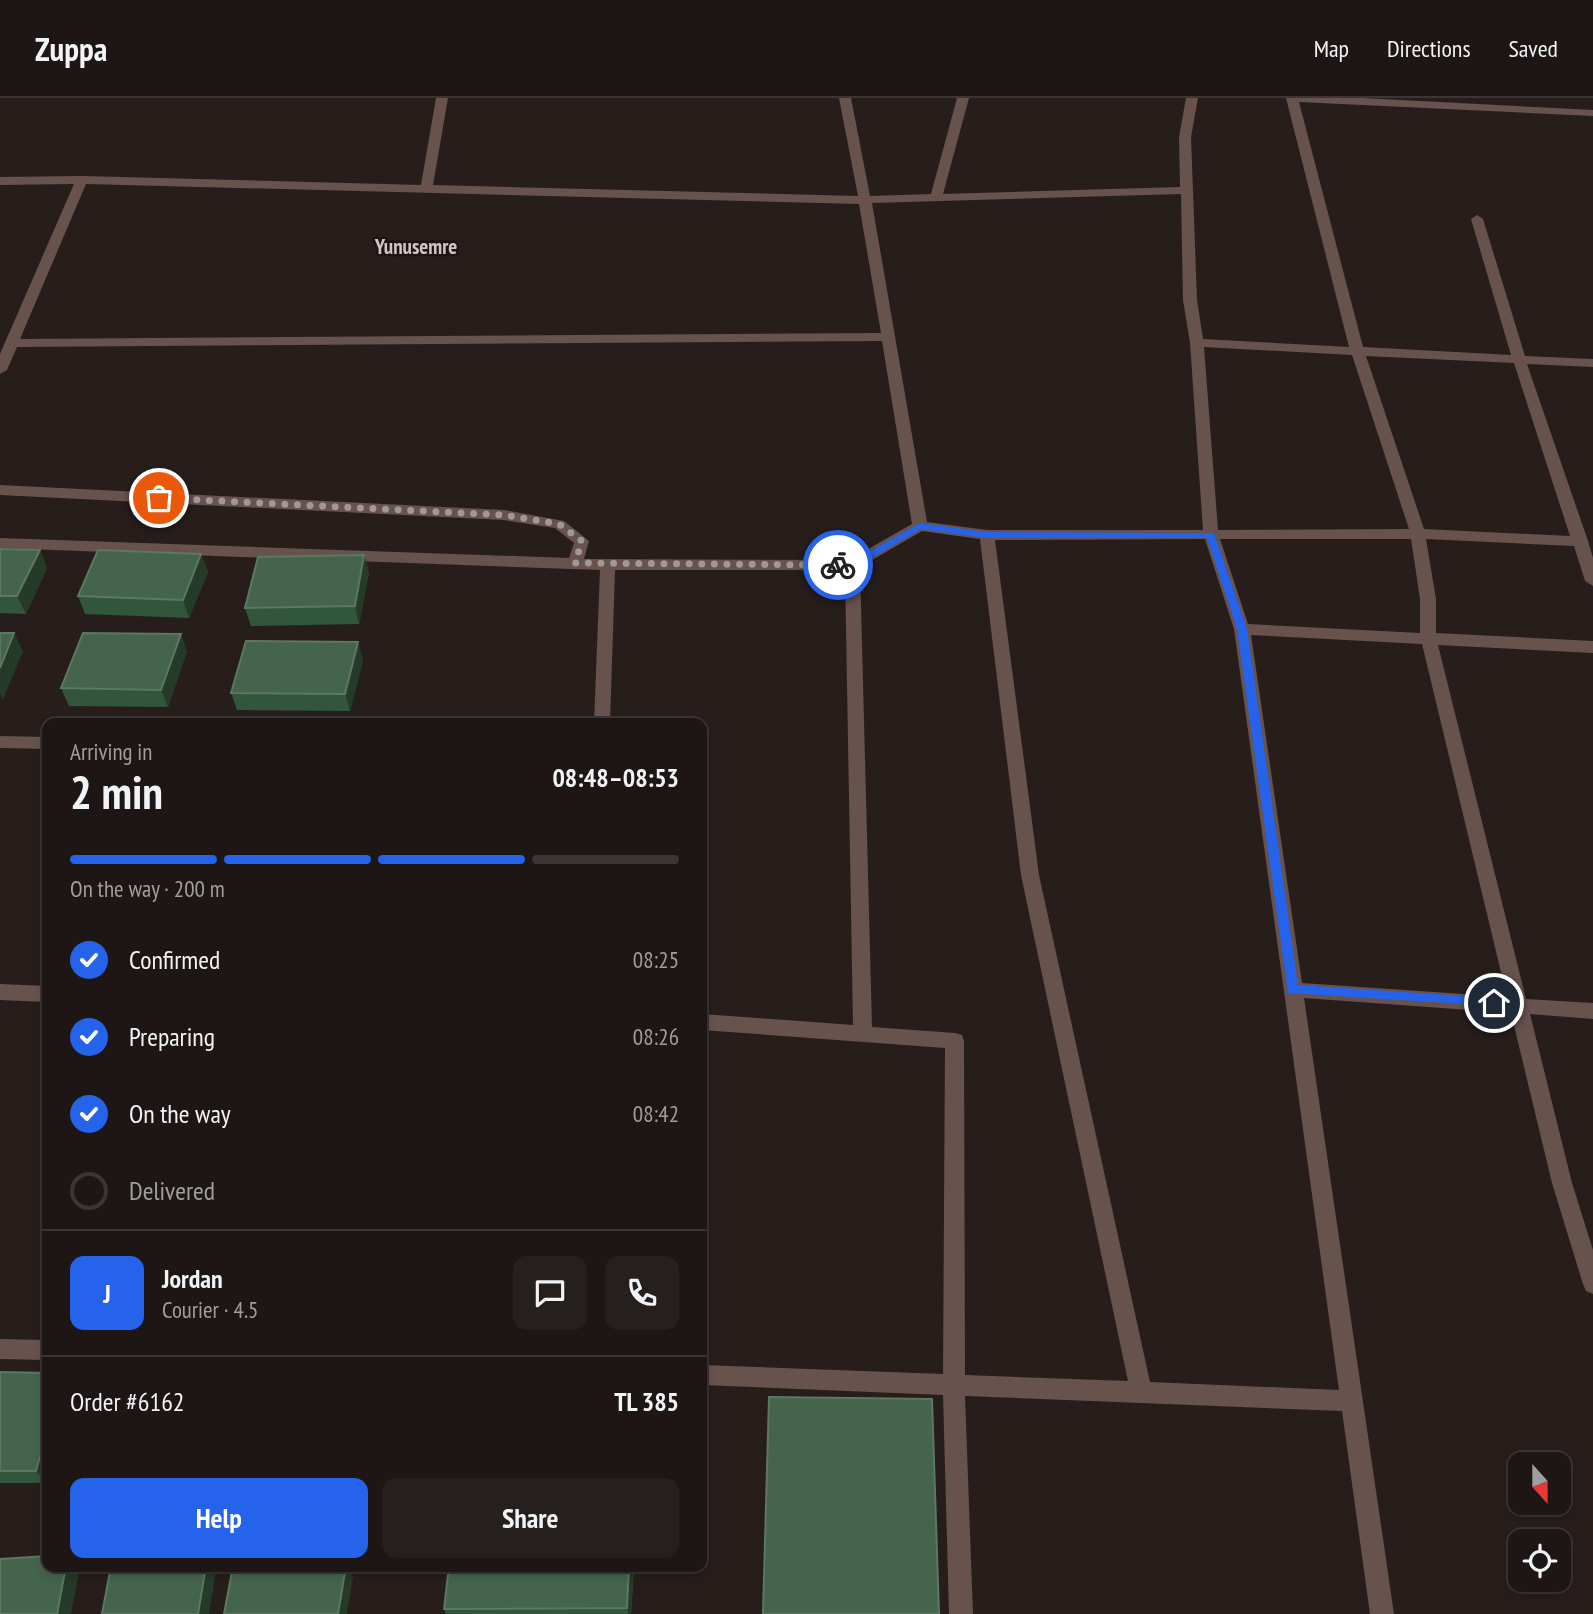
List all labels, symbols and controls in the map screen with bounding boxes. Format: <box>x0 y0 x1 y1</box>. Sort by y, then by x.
text: Zuppa <box>35 27 107 70</box>
text: Map <box>1314 33 1349 64</box>
text: Directions <box>1387 33 1471 64</box>
text: Saved <box>1509 33 1558 64</box>
district label: Yunusemre <box>374 233 457 260</box>
pin <box>129 468 189 528</box>
icon: bag <box>140 479 178 517</box>
courier <box>803 530 873 600</box>
icon: bike <box>819 546 857 584</box>
text: Arriving in <box>70 737 152 766</box>
text: 08:48–08:53 <box>552 761 679 794</box>
text: 2 min <box>70 762 163 822</box>
text: On the way · 200 m <box>70 874 225 903</box>
icon: check <box>70 941 108 979</box>
text: Confirmed <box>129 943 220 976</box>
text: 08:25 <box>633 945 679 974</box>
pin <box>1464 973 1524 1033</box>
icon: home <box>1475 984 1513 1022</box>
icon: check <box>70 1018 108 1056</box>
text: Preparing <box>129 1020 215 1053</box>
text: 08:26 <box>633 1022 679 1051</box>
icon: check <box>70 1095 108 1133</box>
text: On the way <box>129 1097 231 1130</box>
text: 08:42 <box>633 1099 679 1128</box>
text: Delivered <box>129 1174 215 1207</box>
button: chat <box>513 1256 587 1330</box>
button: phone <box>605 1256 679 1330</box>
text: Jordan <box>162 1262 223 1295</box>
text: J <box>103 1277 111 1310</box>
text: Courier · 4.5 <box>162 1295 258 1324</box>
text: Order #6162 <box>70 1385 185 1418</box>
text: TL 385 <box>614 1385 679 1418</box>
north arrow <box>1508 1452 1572 1516</box>
map controls <box>1508 1452 1571 1592</box>
button: Help <box>70 1478 368 1558</box>
button: Share <box>382 1478 679 1558</box>
button: locate <box>1508 1529 1571 1592</box>

